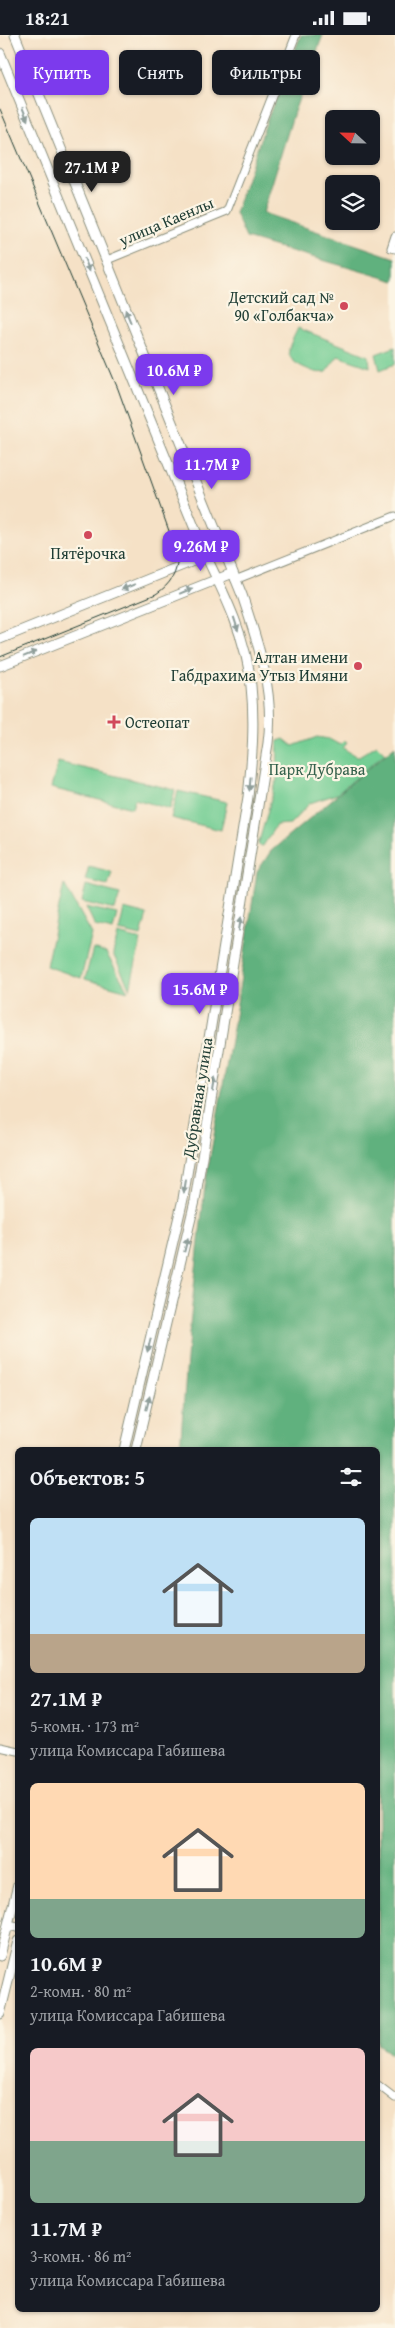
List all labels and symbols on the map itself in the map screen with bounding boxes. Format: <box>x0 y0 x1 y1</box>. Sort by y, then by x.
one-way arrow <box>21 107 29 122</box>
north arrow <box>325 110 380 165</box>
pin: 27.1M ₽ <box>46 151 138 193</box>
street label: улица Каенлы <box>114 190 217 252</box>
one-way arrow <box>83 258 91 272</box>
place label: Детский сад № 90 «Голбакча» <box>227 285 334 327</box>
marker: Детский сад № 90 «Голбакча» <box>338 300 350 312</box>
one-way arrow <box>124 308 132 323</box>
pin: 10.6M ₽ <box>128 353 220 396</box>
pin: 11.7M ₽ <box>166 447 258 490</box>
marker: Пятёрочка <box>82 529 94 541</box>
pin: 9.26M ₽ <box>155 529 247 572</box>
place label: Пятёрочка <box>51 541 126 565</box>
one-way arrow <box>120 583 135 591</box>
one-way arrow <box>179 587 194 595</box>
one-way arrow <box>233 616 240 631</box>
place label: Алтан имени Габдрахима Утыз Имяни <box>171 645 348 687</box>
one-way arrow <box>23 650 37 658</box>
marker: Алтан имени Габдрахима Утыз Имяни <box>352 660 364 672</box>
place label: Остеопат <box>125 710 190 734</box>
marker: Остеопат <box>107 715 121 729</box>
park label: Парк Дубрава <box>269 757 366 781</box>
one-way arrow <box>245 776 253 792</box>
one-way arrow <box>237 916 245 932</box>
pin: 15.6M ₽ <box>154 973 246 1015</box>
street label: Дубравная улица <box>175 1035 218 1161</box>
one-way arrow <box>210 1076 218 1092</box>
one-way arrow <box>181 1179 189 1195</box>
one-way arrow <box>182 1237 190 1252</box>
one-way arrow <box>145 1337 153 1352</box>
one-way arrow <box>144 1395 152 1410</box>

